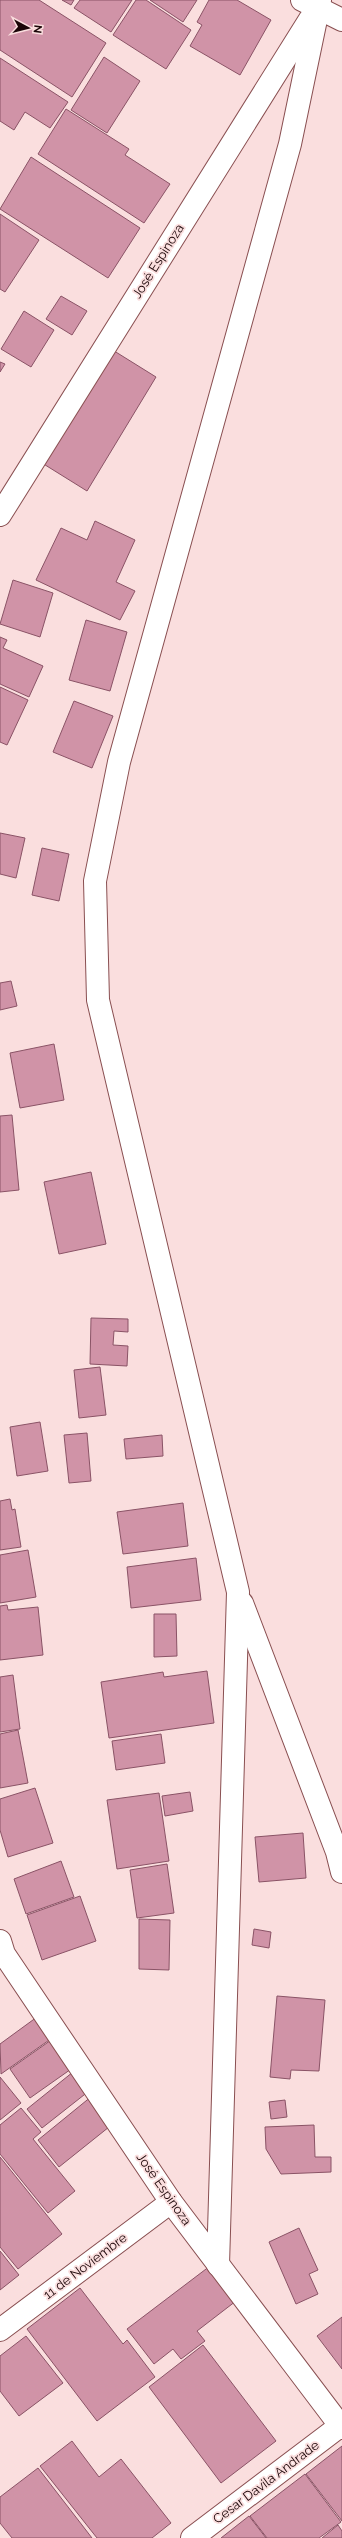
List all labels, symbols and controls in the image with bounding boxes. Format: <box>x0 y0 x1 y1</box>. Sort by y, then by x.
north arrow <box>8 8 48 48</box>
text: N <box>30 24 44 34</box>
street label: José Espinoza <box>129 221 187 301</box>
street label: José Espinoza <box>134 2150 194 2228</box>
street label: 11 de Noviembre <box>40 2230 130 2302</box>
street label: Cesar Davila Andrade <box>210 2437 322 2527</box>

